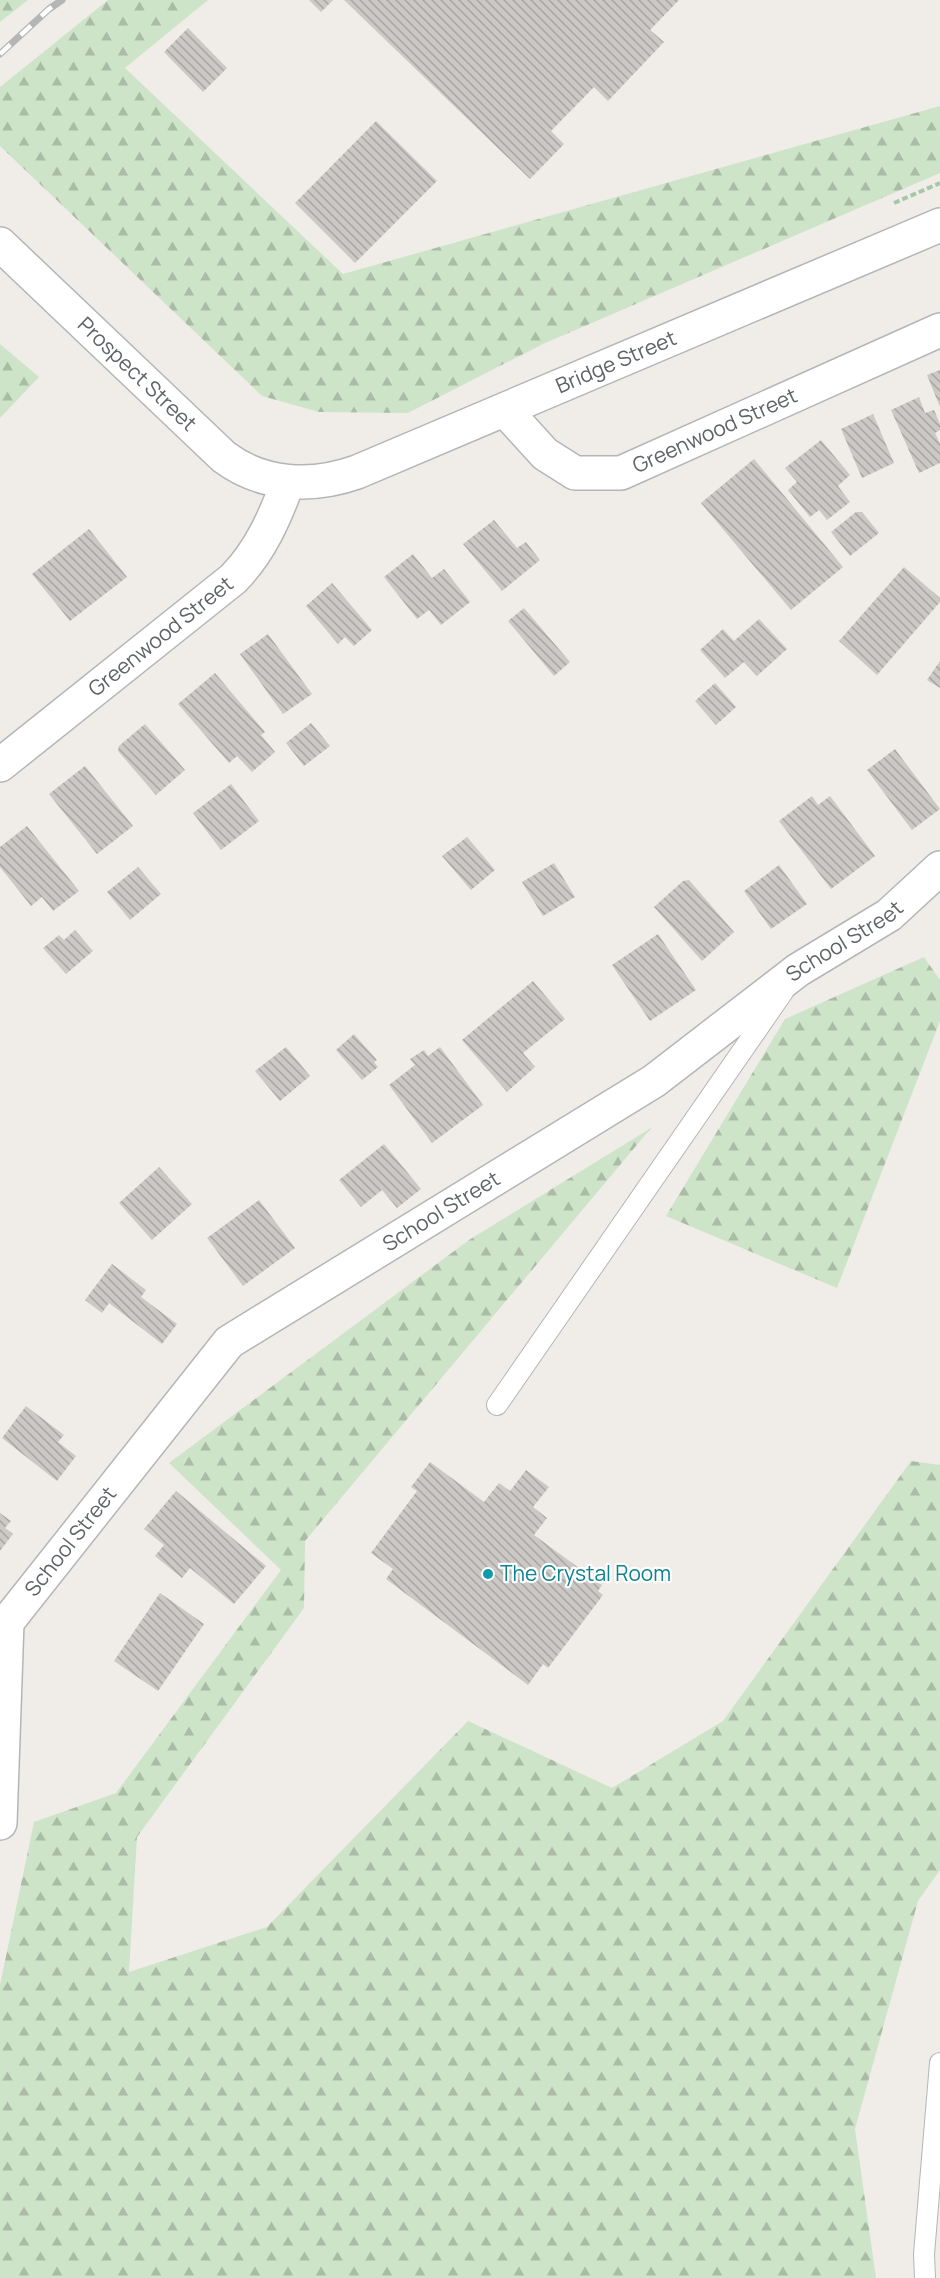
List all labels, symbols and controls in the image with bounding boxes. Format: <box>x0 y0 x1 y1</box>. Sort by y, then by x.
street label: Prospect Street <box>72 310 203 437</box>
street label: Bridge Street <box>551 323 680 399</box>
street label: Greenwood Street <box>628 381 801 479</box>
street label: Greenwood Street <box>82 569 239 702</box>
street label: School Street <box>780 894 909 987</box>
street label: School Street <box>377 1164 505 1257</box>
street label: School Street <box>18 1480 122 1602</box>
place label: The Crystal Room <box>500 1559 671 1587</box>
marker: The Crystal Room <box>481 1567 495 1581</box>

